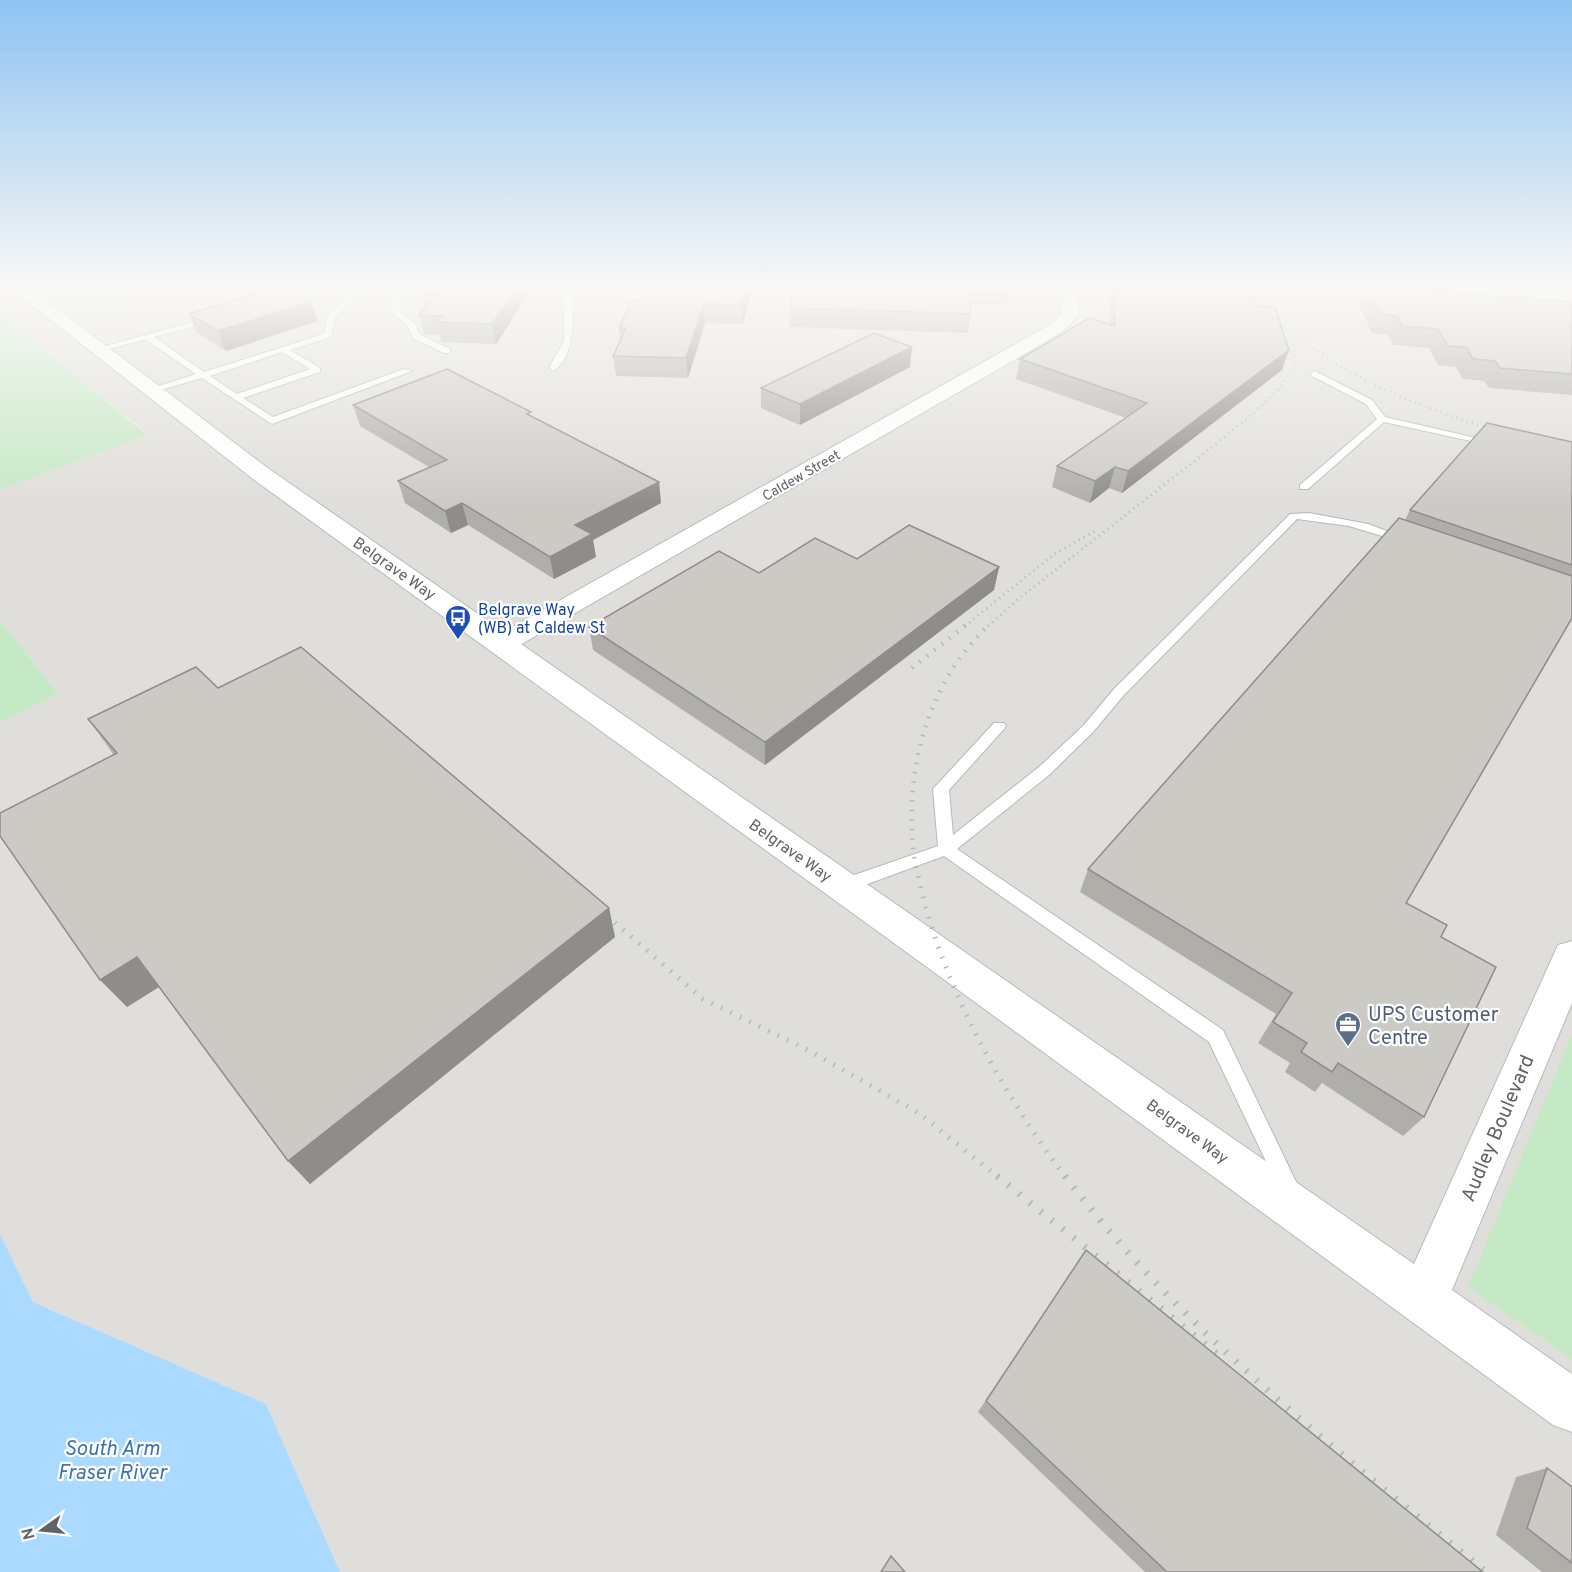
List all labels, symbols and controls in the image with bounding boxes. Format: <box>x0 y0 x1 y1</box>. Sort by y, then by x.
street label: Caldew Street <box>760 447 844 505</box>
street label: Belgrave Way <box>348 534 439 606</box>
place label: Belgrave Way (WB) at Caldew St <box>478 601 605 639</box>
bus stop icon: Belgrave Way (WB) at Caldew St <box>443 603 473 641</box>
street label: Belgrave Way <box>744 816 835 888</box>
place label: UPS Customer Centre <box>1368 1003 1499 1052</box>
office icon: UPS Customer Centre <box>1333 1010 1363 1048</box>
street label: Audley Boulevard <box>1456 1051 1542 1206</box>
street label: Belgrave Way <box>1142 1096 1232 1169</box>
water label: South Arm Fraser River <box>58 1436 168 1487</box>
north arrow <box>12 1500 72 1560</box>
text: N <box>18 1525 41 1542</box>

